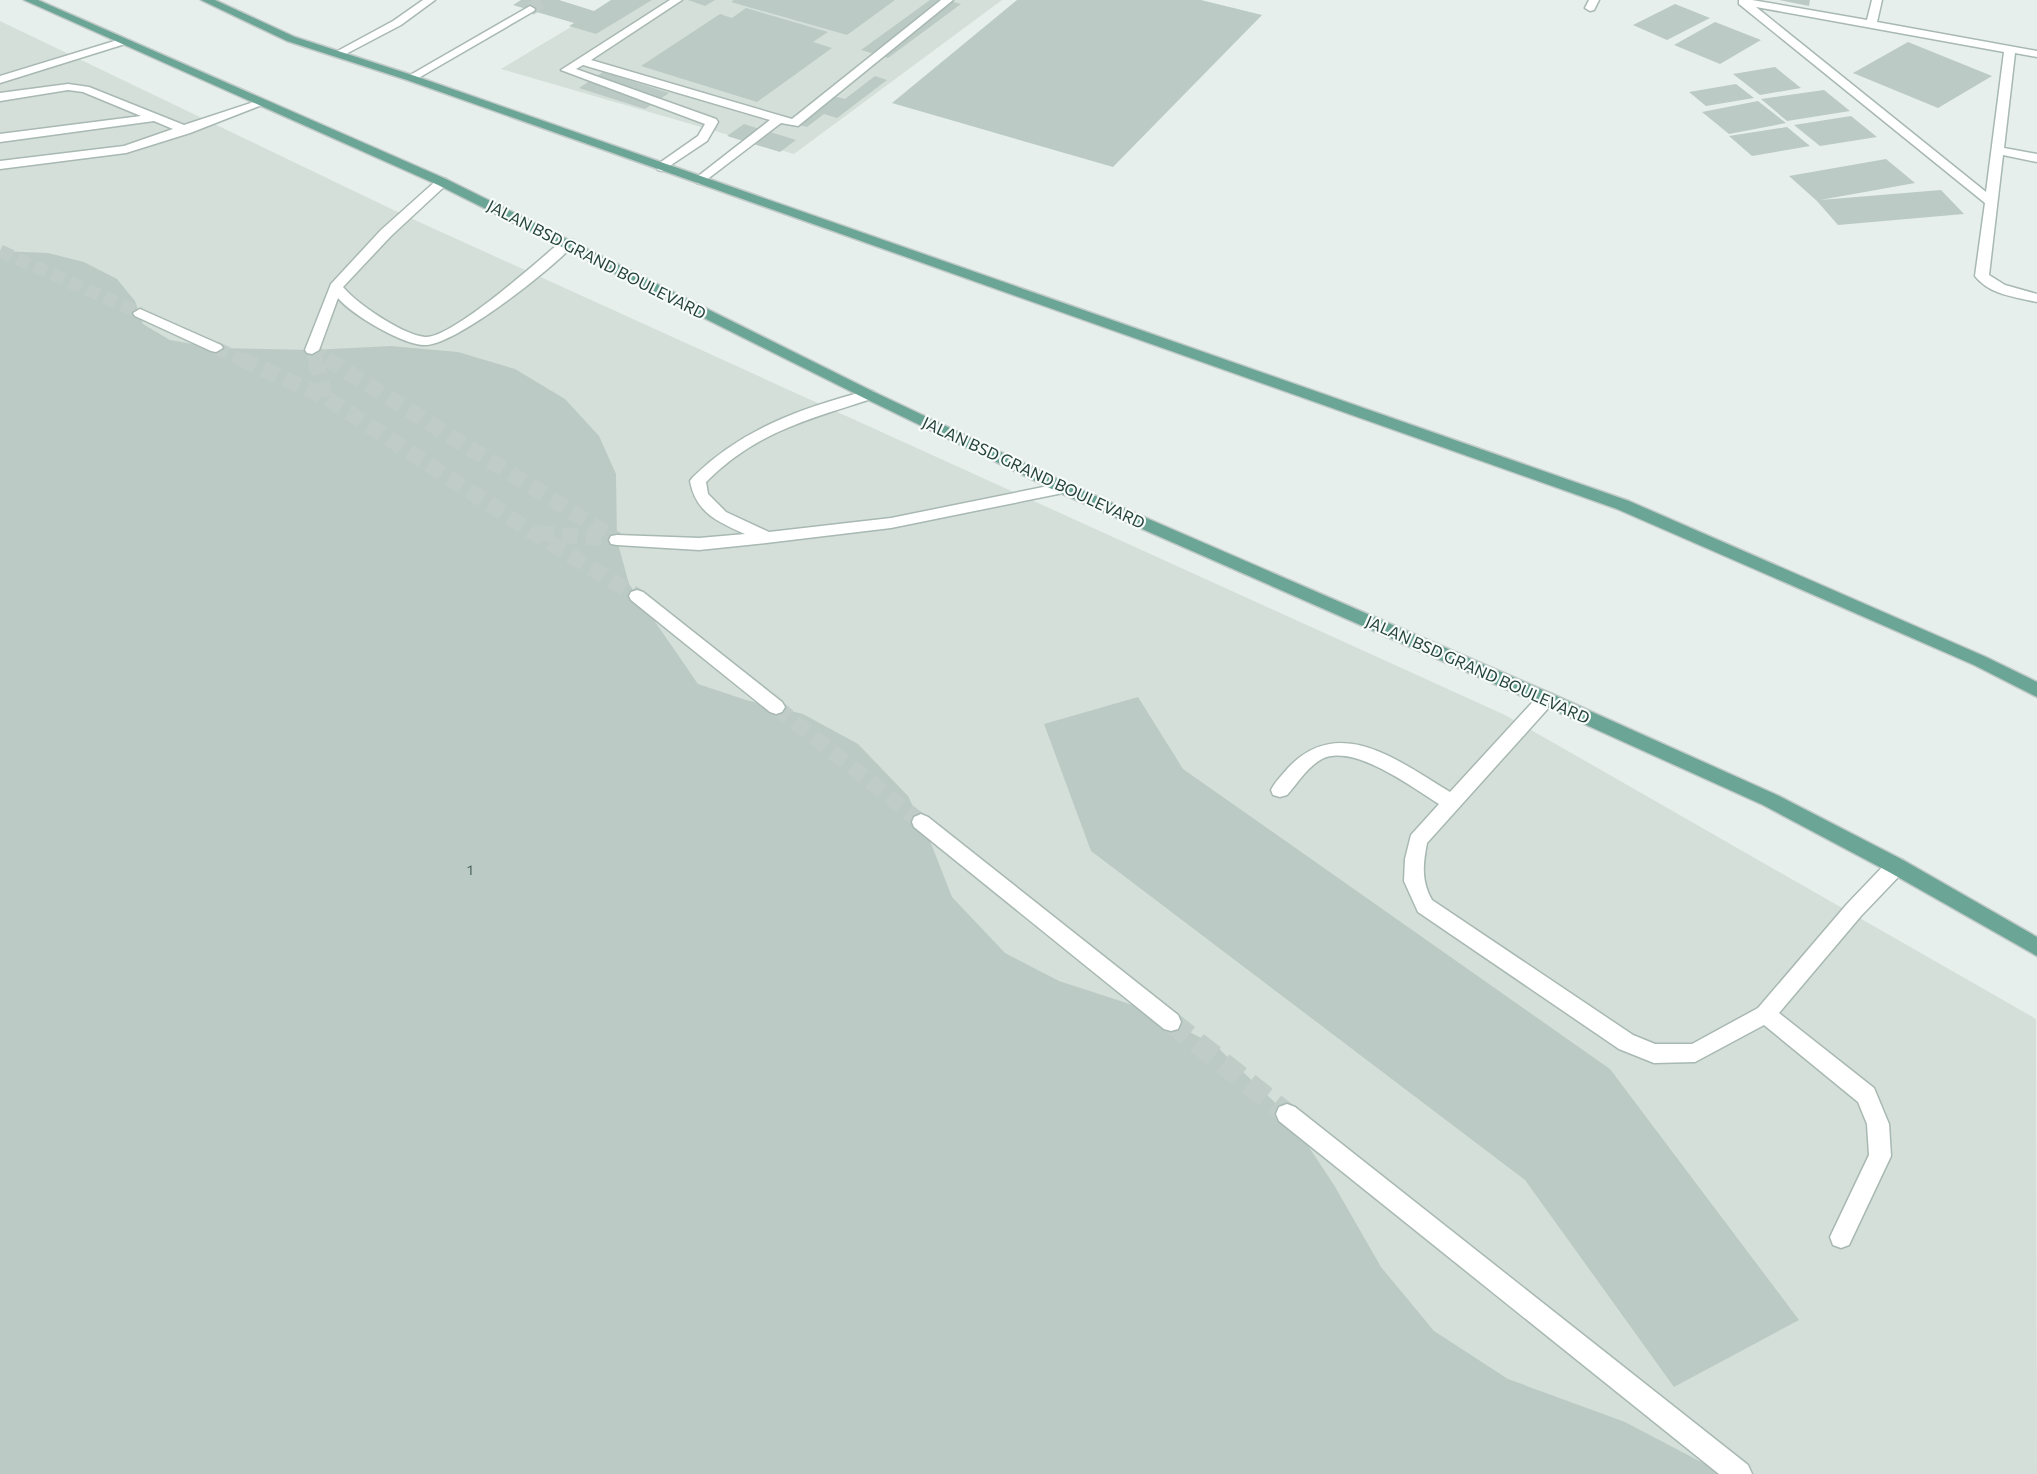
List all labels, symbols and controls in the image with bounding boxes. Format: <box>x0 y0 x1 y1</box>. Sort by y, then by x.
street label: JALAN BSD GRAND BOULEVARD <box>484 195 710 323</box>
street label: JALAN BSD GRAND BOULEVARD <box>920 412 1148 532</box>
street label: JALAN BSD GRAND BOULEVARD <box>1363 611 1593 727</box>
house number: 1 <box>467 861 473 878</box>

